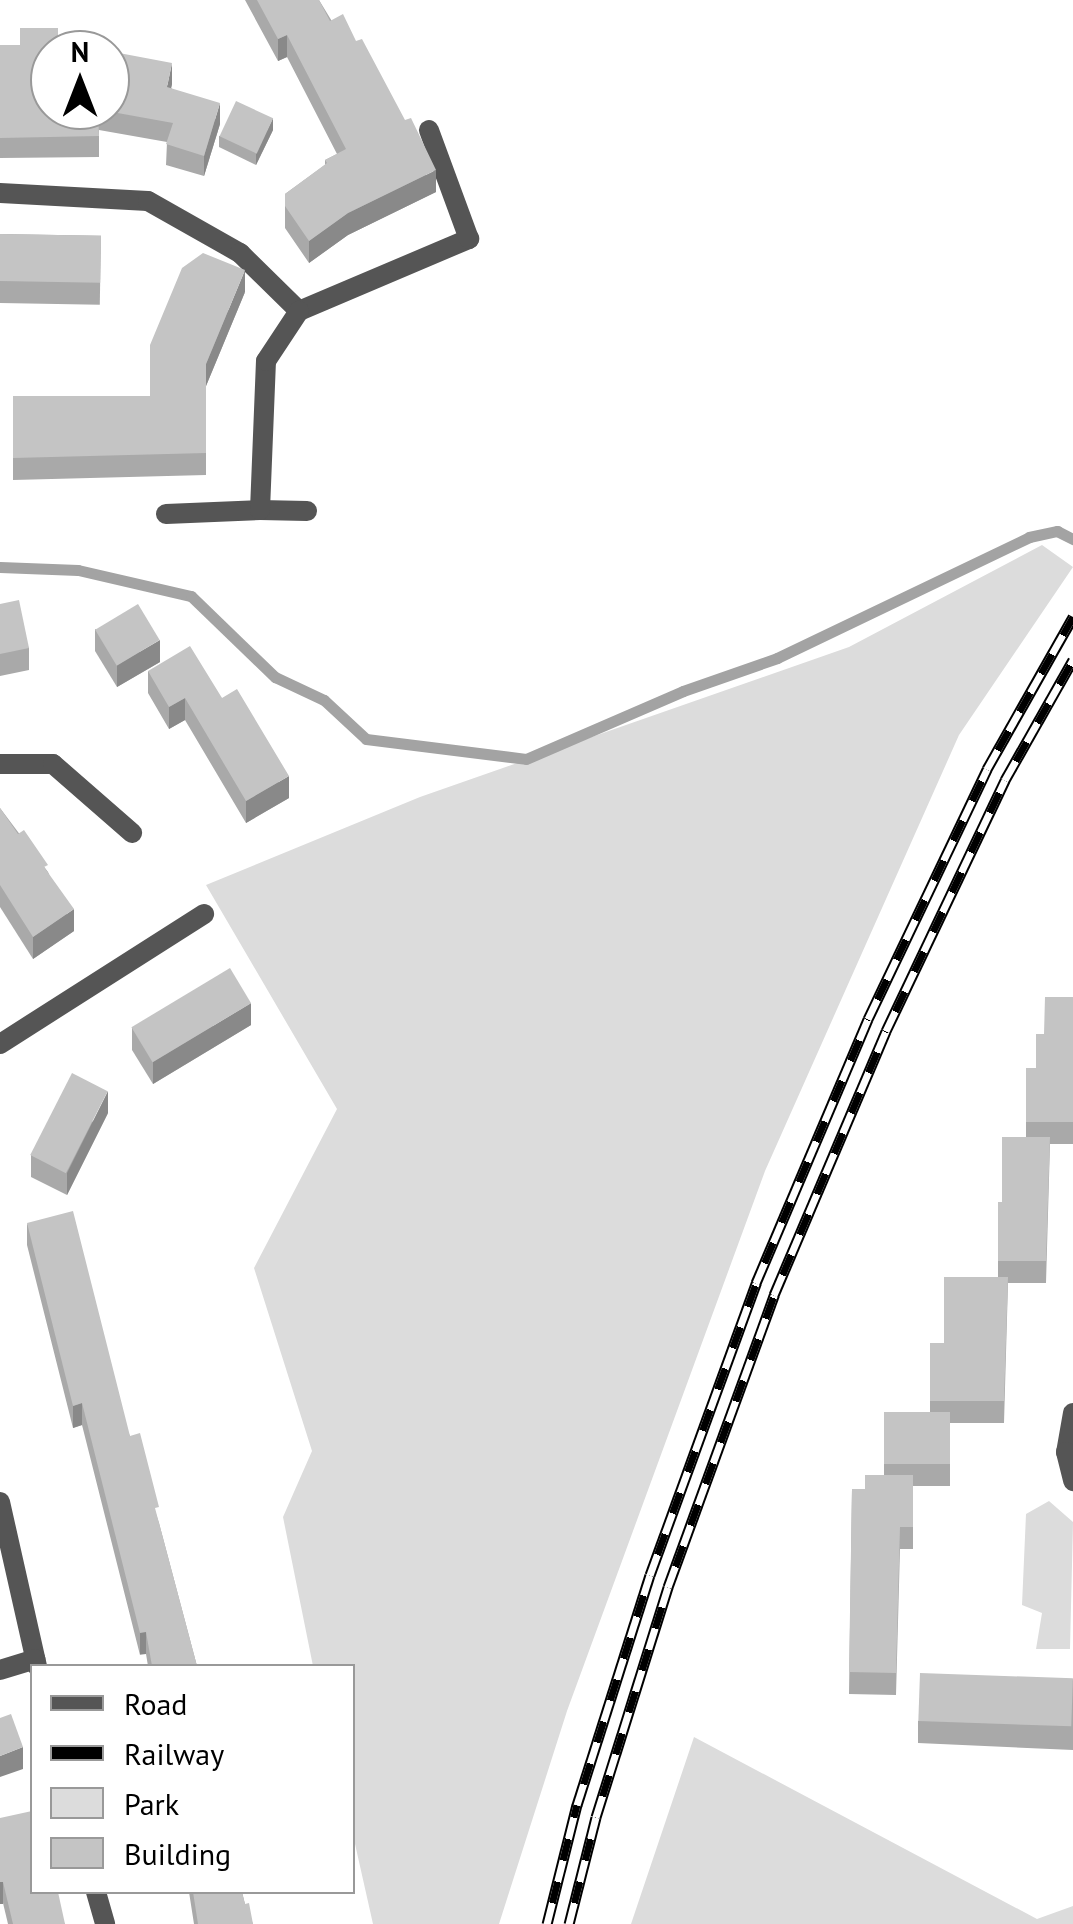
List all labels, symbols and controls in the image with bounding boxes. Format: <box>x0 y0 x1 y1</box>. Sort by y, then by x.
north arrow <box>30 30 130 130</box>
text: N <box>71 33 89 70</box>
legend <box>30 1664 355 1894</box>
text: Road <box>124 1684 188 1723</box>
text: Railway <box>124 1734 224 1773</box>
text: Park <box>124 1784 179 1823</box>
text: Building <box>124 1834 231 1873</box>

